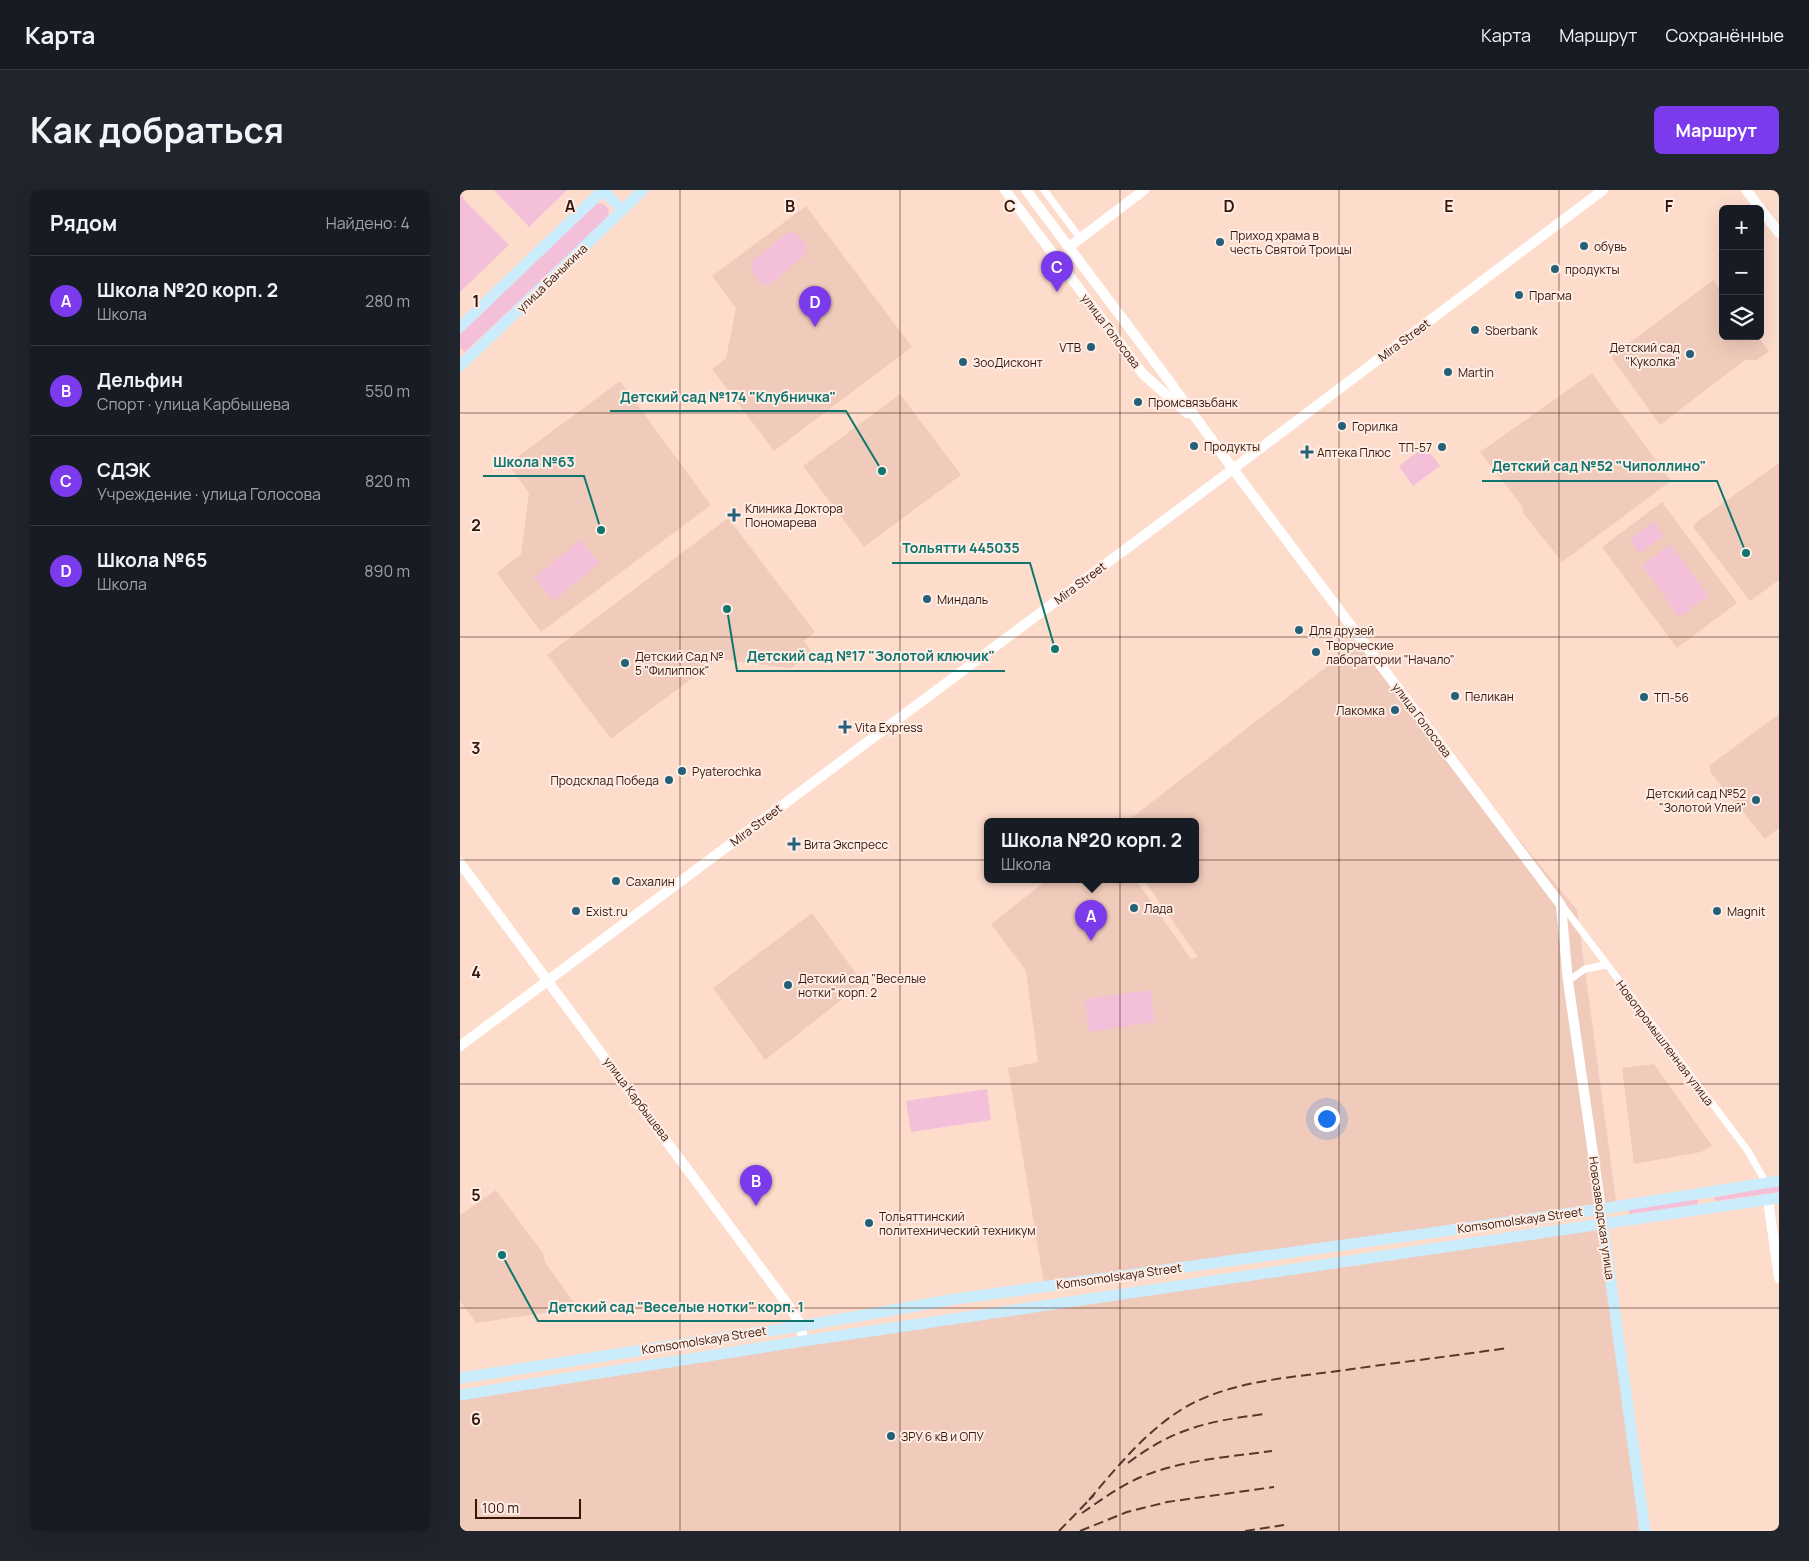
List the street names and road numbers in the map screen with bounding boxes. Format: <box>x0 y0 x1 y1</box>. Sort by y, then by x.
street label: улица Баныкина <box>513 240 591 316</box>
street label: улица Голосова <box>1077 290 1145 372</box>
street label: Mira Street <box>1374 315 1434 365</box>
street label: Mira Street <box>1050 558 1110 608</box>
street label: улица Голосова <box>1388 679 1456 761</box>
street label: Mira Street <box>726 800 786 850</box>
street label: Новопромышленная улица <box>1612 977 1718 1109</box>
street label: улица Карбышева <box>600 1053 674 1145</box>
street label: Новозаводская улица <box>1585 1155 1619 1281</box>
street label: Komsomolskaya Street <box>1456 1203 1584 1237</box>
street label: Komsomolskaya Street <box>1055 1259 1183 1293</box>
street label: Komsomolskaya Street <box>640 1322 768 1358</box>

